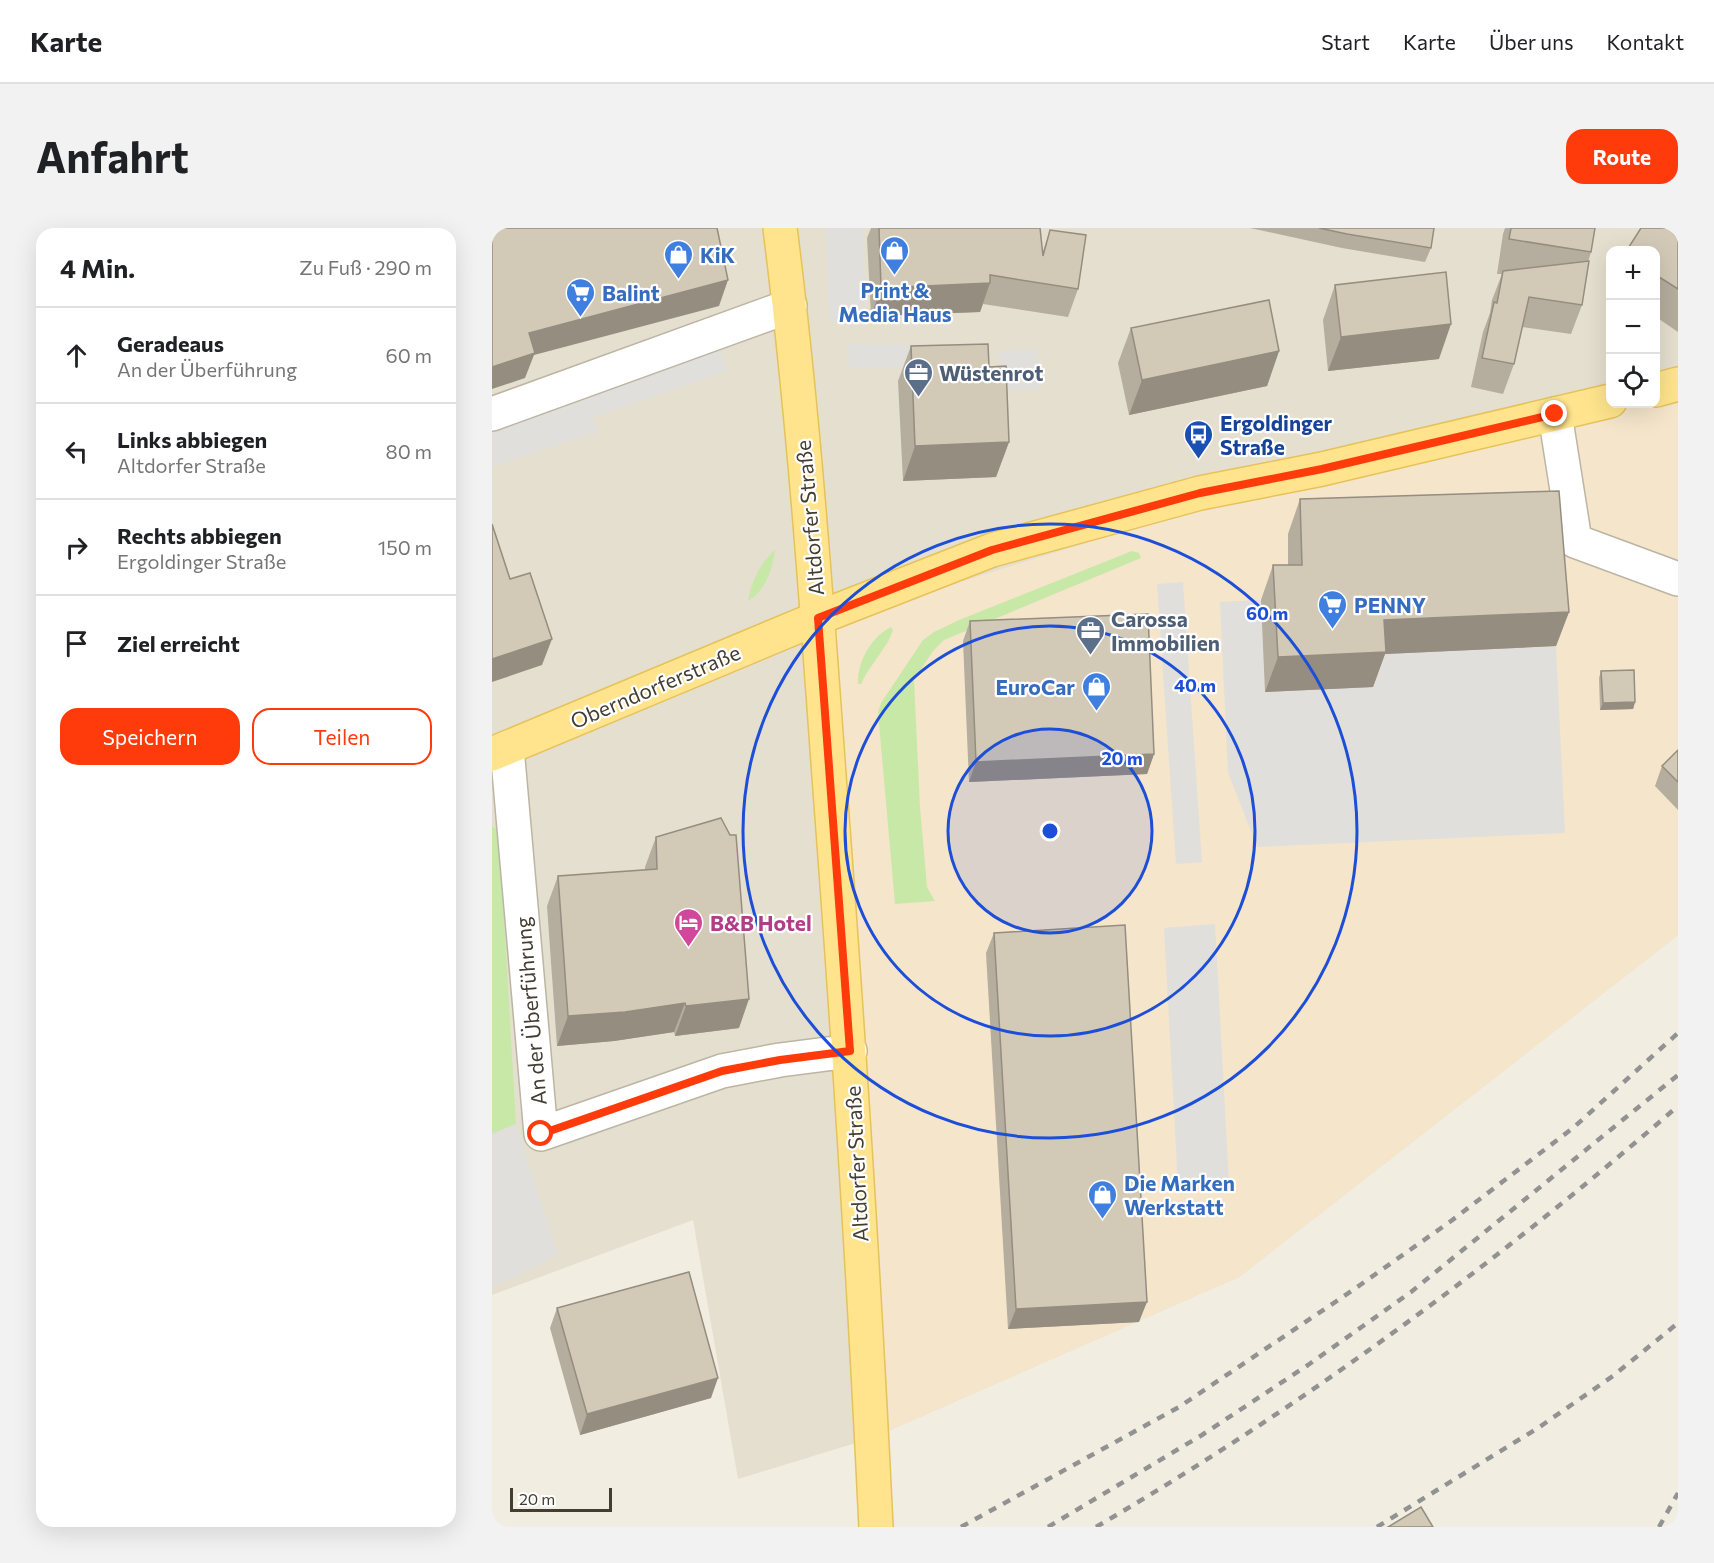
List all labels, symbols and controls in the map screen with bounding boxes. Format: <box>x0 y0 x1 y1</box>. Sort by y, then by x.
text: Karte <box>30 24 102 58</box>
text: Start <box>1321 29 1370 54</box>
text: Karte <box>1403 29 1456 54</box>
text: Über uns <box>1489 29 1573 54</box>
text: Kontakt <box>1606 29 1684 54</box>
button: Route <box>1566 129 1678 184</box>
text: Anfahrt <box>36 130 189 182</box>
shop icon: Print & Media Haus <box>879 234 911 276</box>
shop icon: KiK <box>663 238 695 280</box>
place label: KiK <box>700 242 736 267</box>
map controls <box>1606 246 1660 408</box>
button: + <box>1606 246 1660 300</box>
text: 4 Min. <box>60 252 135 283</box>
text: Zu Fuß · 290 m <box>299 255 432 279</box>
supermarket icon: Balint <box>565 276 597 318</box>
place label: Print & Media Haus <box>839 277 952 326</box>
place label: Balint <box>602 280 660 305</box>
button: − <box>1606 300 1660 354</box>
text: Geradeaus <box>117 330 224 357</box>
icon: ahead <box>60 339 93 372</box>
text: 60 m <box>386 343 432 367</box>
button: locate <box>1606 354 1660 408</box>
office icon: Wüstenrot <box>902 356 934 398</box>
text: An der Überführung <box>117 357 297 381</box>
place label: Wüstenrot <box>939 360 1043 385</box>
route end <box>1541 400 1567 426</box>
place label: Ergoldinger Straße <box>1220 410 1332 459</box>
bus stop icon: Ergoldinger Straße <box>1183 418 1215 460</box>
text: Links abbiegen <box>117 426 267 453</box>
icon: left <box>60 435 93 468</box>
text: 80 m <box>386 439 432 463</box>
street label: Altdorfer Straße <box>790 439 828 597</box>
text: Altdorfer Straße <box>117 453 266 477</box>
text: Rechts abbiegen <box>117 522 282 549</box>
icon: right <box>60 531 93 564</box>
text: 150 m <box>378 535 432 559</box>
text: Ergoldinger Straße <box>117 549 286 573</box>
supermarket icon: PENNY <box>1317 588 1349 630</box>
place label: PENNY <box>1354 592 1426 617</box>
text: 60 m <box>1246 602 1288 624</box>
place label: Carossa Immobilien <box>1111 606 1220 655</box>
office icon: Carossa Immobilien <box>1074 614 1106 656</box>
icon: arrive <box>60 627 93 660</box>
text: Ziel erreicht <box>117 630 240 657</box>
street label: Oberndorferstraße <box>566 639 744 733</box>
shop icon: EuroCar <box>1080 670 1112 712</box>
place label: EuroCar <box>995 674 1075 699</box>
text: 40 m <box>1174 674 1216 696</box>
button: Speichern <box>60 708 240 765</box>
button: Teilen <box>252 708 432 765</box>
text: 20 m <box>1101 747 1143 769</box>
centre of rings <box>1040 821 1060 841</box>
hotel icon: B&B Hotel <box>673 906 705 948</box>
place label: B&B Hotel <box>710 910 812 935</box>
street label: An der Überführung <box>509 916 551 1106</box>
street label: Altdorfer Straße <box>839 1085 873 1243</box>
route start <box>527 1120 553 1146</box>
place label: Die Marken Werkstatt <box>1124 1170 1235 1219</box>
shop icon: Die Marken Werkstatt <box>1087 1178 1119 1220</box>
scale bar <box>510 1485 612 1512</box>
text: 20 m <box>519 1489 555 1508</box>

